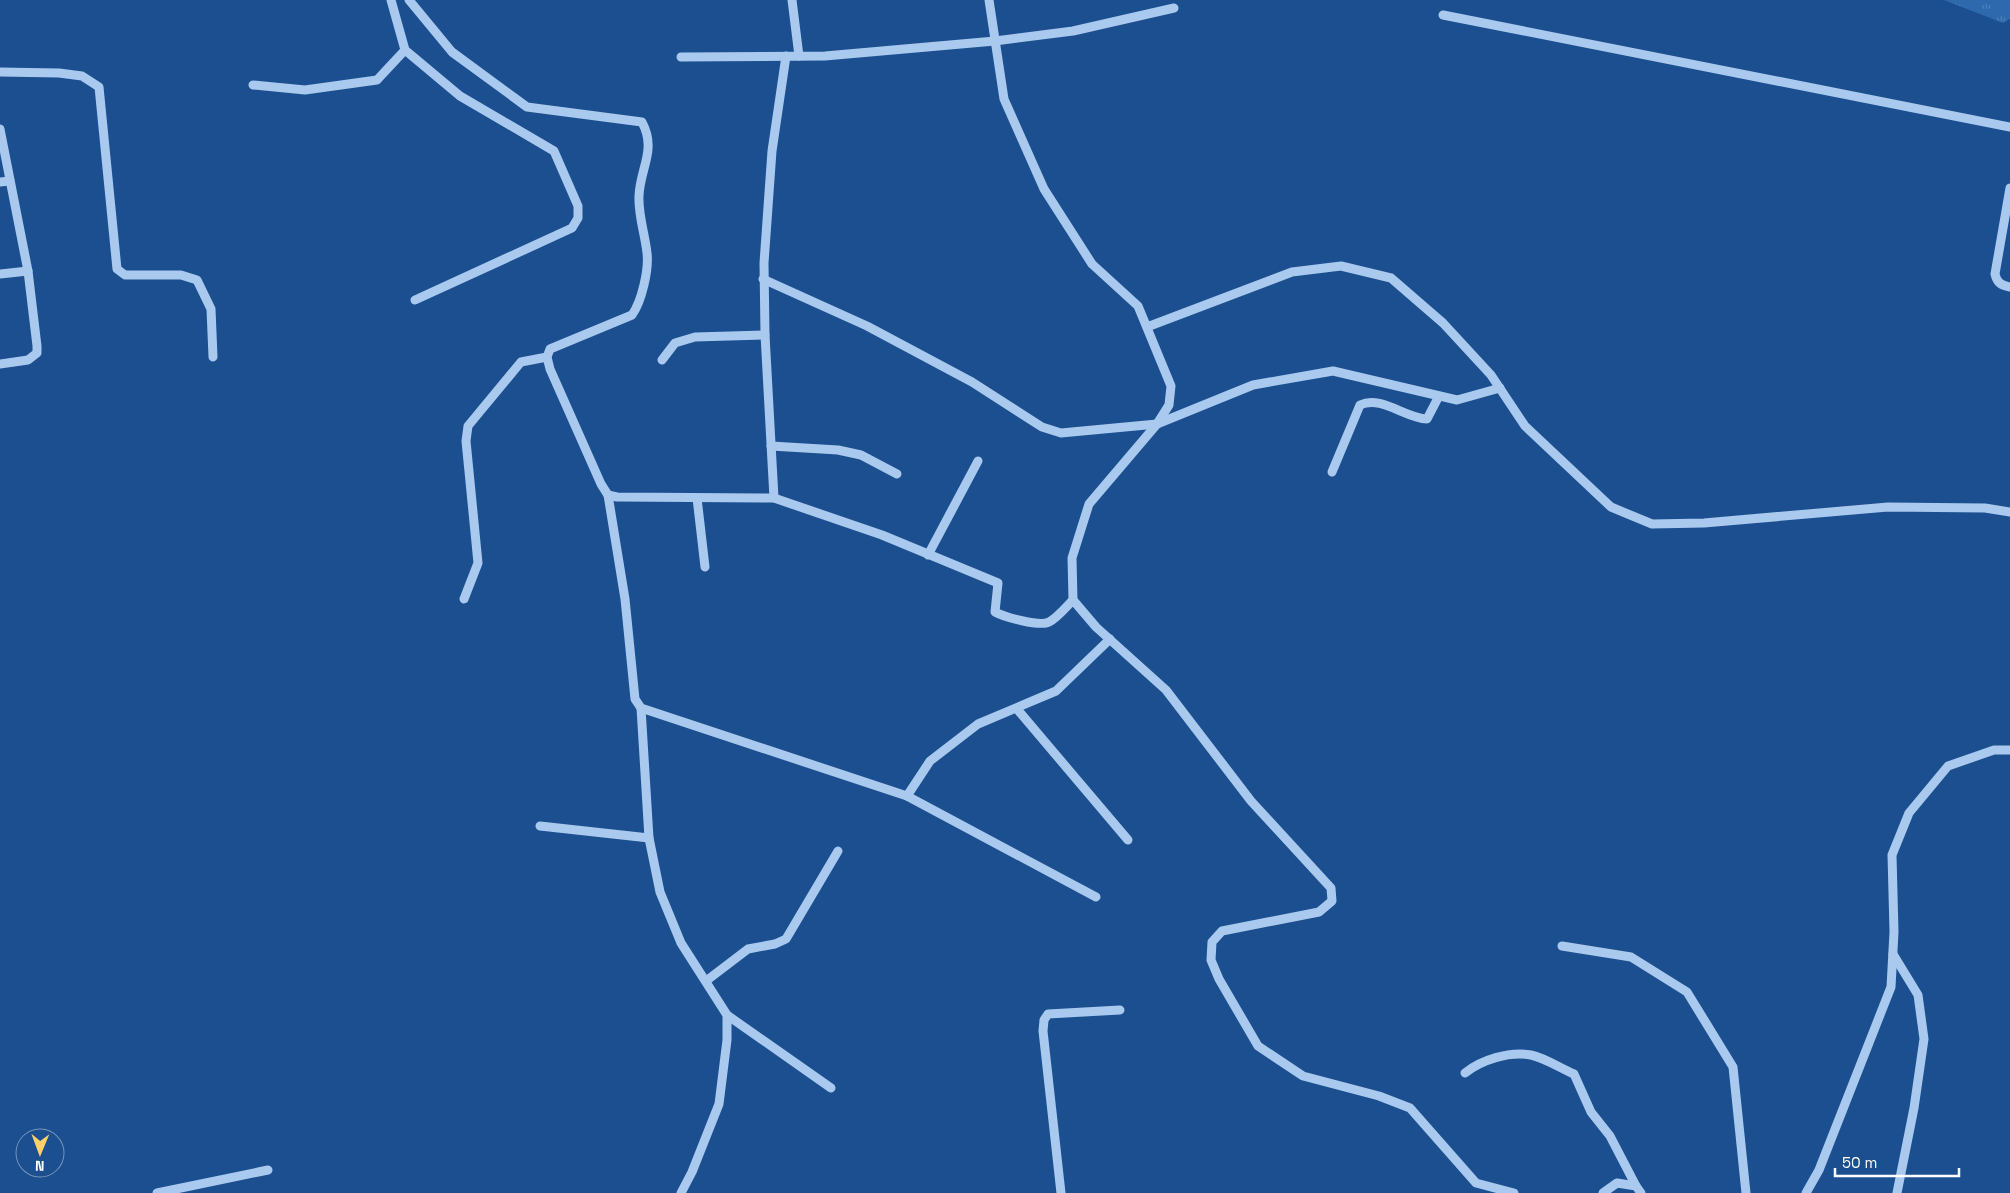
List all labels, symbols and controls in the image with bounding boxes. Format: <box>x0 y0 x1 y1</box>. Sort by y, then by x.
north arrow <box>15 1128 65 1178</box>
scale bar <box>1835 1146 1959 1178</box>
text: 50 m <box>1842 1153 1877 1172</box>
text: N <box>35 1157 45 1175</box>

